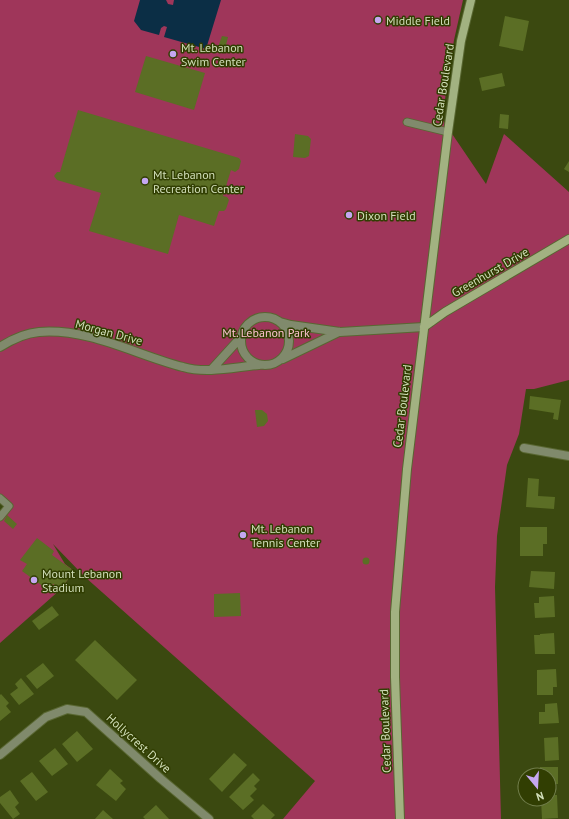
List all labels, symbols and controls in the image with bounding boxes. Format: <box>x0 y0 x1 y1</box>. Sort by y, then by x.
place label: Middle Field <box>386 13 450 28</box>
marker: Middle Field <box>373 15 383 25</box>
place label: Mt. Lebanon Swim Center <box>181 40 246 69</box>
street label: Cedar Boulevard <box>429 42 457 128</box>
marker: Mt. Lebanon Swim Center <box>168 49 178 59</box>
place label: Mt. Lebanon Recreation Center <box>153 167 244 196</box>
marker: Mt. Lebanon Recreation Center <box>140 176 150 186</box>
place label: Dixon Field <box>357 208 416 223</box>
marker: Dixon Field <box>344 210 354 220</box>
street label: Greenhurst Drive <box>449 244 531 300</box>
street label: Morgan Drive <box>74 316 144 348</box>
park label: Mt. Lebanon Park <box>222 325 310 340</box>
street label: Cedar Boulevard <box>389 364 415 448</box>
place label: Mt. Lebanon Tennis Center <box>251 521 320 550</box>
marker: Mt. Lebanon Tennis Center <box>238 530 248 540</box>
place label: Mount Lebanon Stadium <box>42 566 122 595</box>
marker: Mount Lebanon Stadium <box>29 575 39 585</box>
street label: Cedar Boulevard <box>376 689 394 773</box>
street label: Hollycrest Drive <box>104 710 174 776</box>
north arrow <box>517 767 557 807</box>
text: N <box>534 789 546 804</box>

